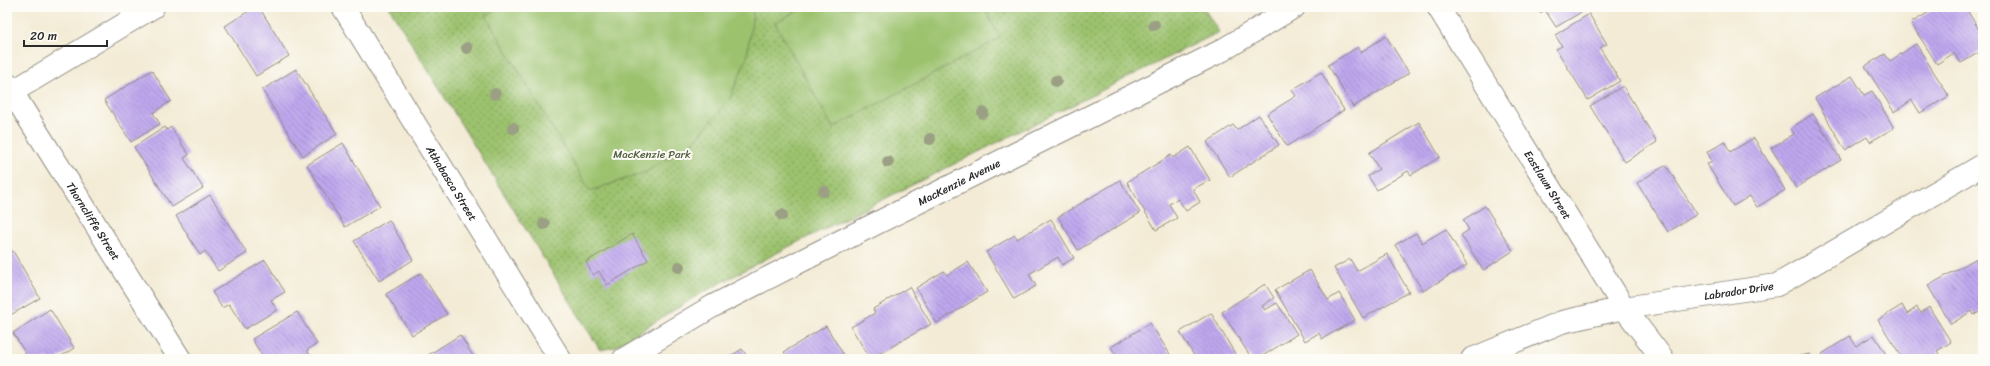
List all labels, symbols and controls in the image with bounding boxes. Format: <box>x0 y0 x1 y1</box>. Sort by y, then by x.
scale bar <box>24 22 107 48</box>
text: 20 m <box>30 25 57 47</box>
street label: Athabasca Street <box>420 141 482 225</box>
park label: MacKenzie Park <box>613 145 691 164</box>
street label: Eastlawn Street <box>1519 147 1576 224</box>
street label: MacKenzie Avenue <box>914 154 1004 211</box>
street label: Thorncliffe Street <box>61 178 125 265</box>
street label: Labrador Drive <box>1703 277 1775 306</box>

